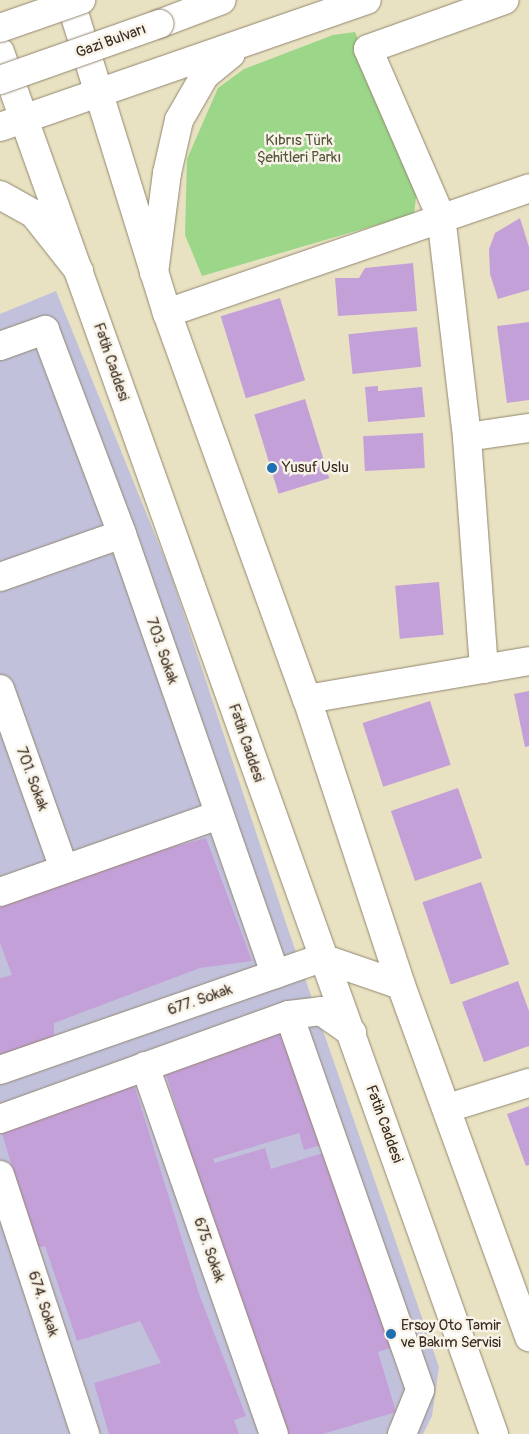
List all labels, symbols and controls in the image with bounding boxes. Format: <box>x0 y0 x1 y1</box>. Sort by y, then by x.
street label: Gazi Bulvarı <box>73 20 149 62</box>
park label: Kıbrıs Türk Şehitleri Parkı <box>257 131 341 166</box>
street label: Fatih Caddesi <box>89 321 133 403</box>
place label: Yusuf Uslu <box>282 459 349 477</box>
marker: Yusuf Uslu <box>266 462 278 474</box>
street label: 703. Sokak <box>142 615 182 687</box>
street label: Fatih Caddesi <box>224 702 268 784</box>
street label: 701. Sokak <box>12 745 52 813</box>
street label: 677. Sokak <box>165 981 235 1019</box>
street label: Fatih Caddesi <box>362 1083 406 1165</box>
street label: 675. Sokak <box>190 1215 228 1285</box>
street label: 674. Sokak <box>24 1269 62 1339</box>
place label: Ersoy Oto Tamir ve Bakım Servisi <box>401 1316 501 1351</box>
marker: Ersoy Oto Tamir ve Bakım Servisi <box>385 1328 397 1340</box>

